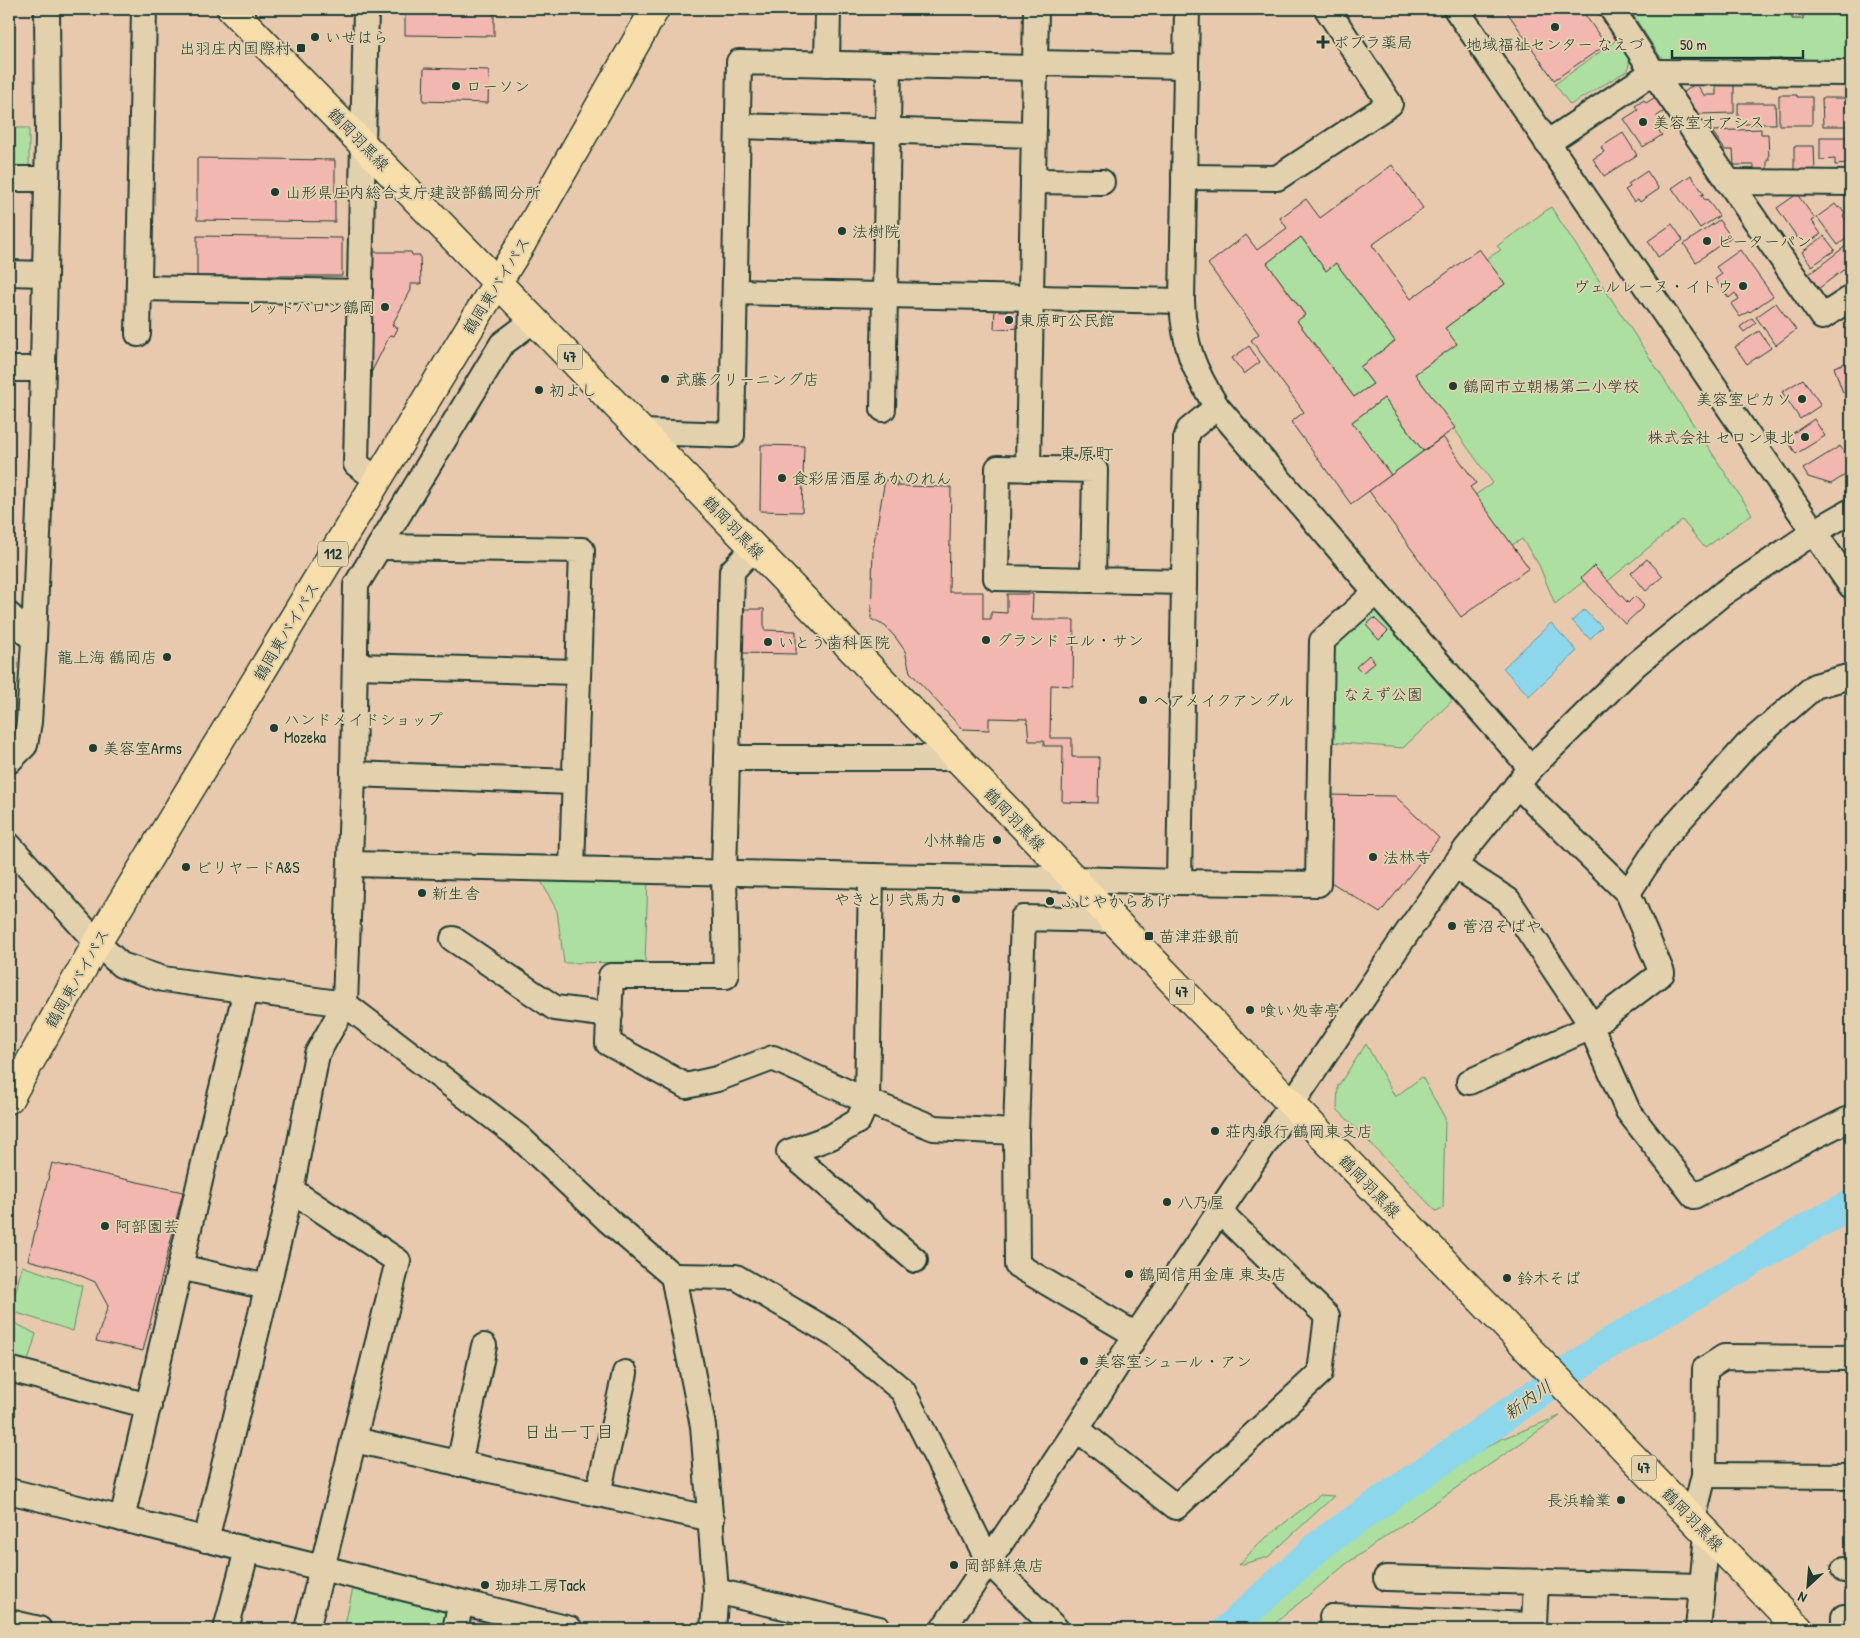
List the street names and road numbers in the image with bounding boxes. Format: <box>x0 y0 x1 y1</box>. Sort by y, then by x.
street label: 鶴岡羽黒線 <box>323 103 395 175</box>
street label: 鶴岡東バイパス <box>457 232 535 338</box>
road number: 47 <box>558 344 582 370</box>
street label: 鶴岡羽黒線 <box>698 491 770 563</box>
road number: 112 <box>318 542 348 566</box>
street label: 鶴岡東バイパス <box>248 577 324 685</box>
street label: 鶴岡羽黒線 <box>979 783 1051 855</box>
street label: 鶴岡東バイパス <box>40 924 114 1032</box>
road number: 47 <box>1170 980 1194 1004</box>
street label: 鶴岡羽黒線 <box>1334 1150 1406 1222</box>
road number: 47 <box>1632 1456 1656 1480</box>
street label: 鶴岡羽黒線 <box>1657 1483 1729 1555</box>

